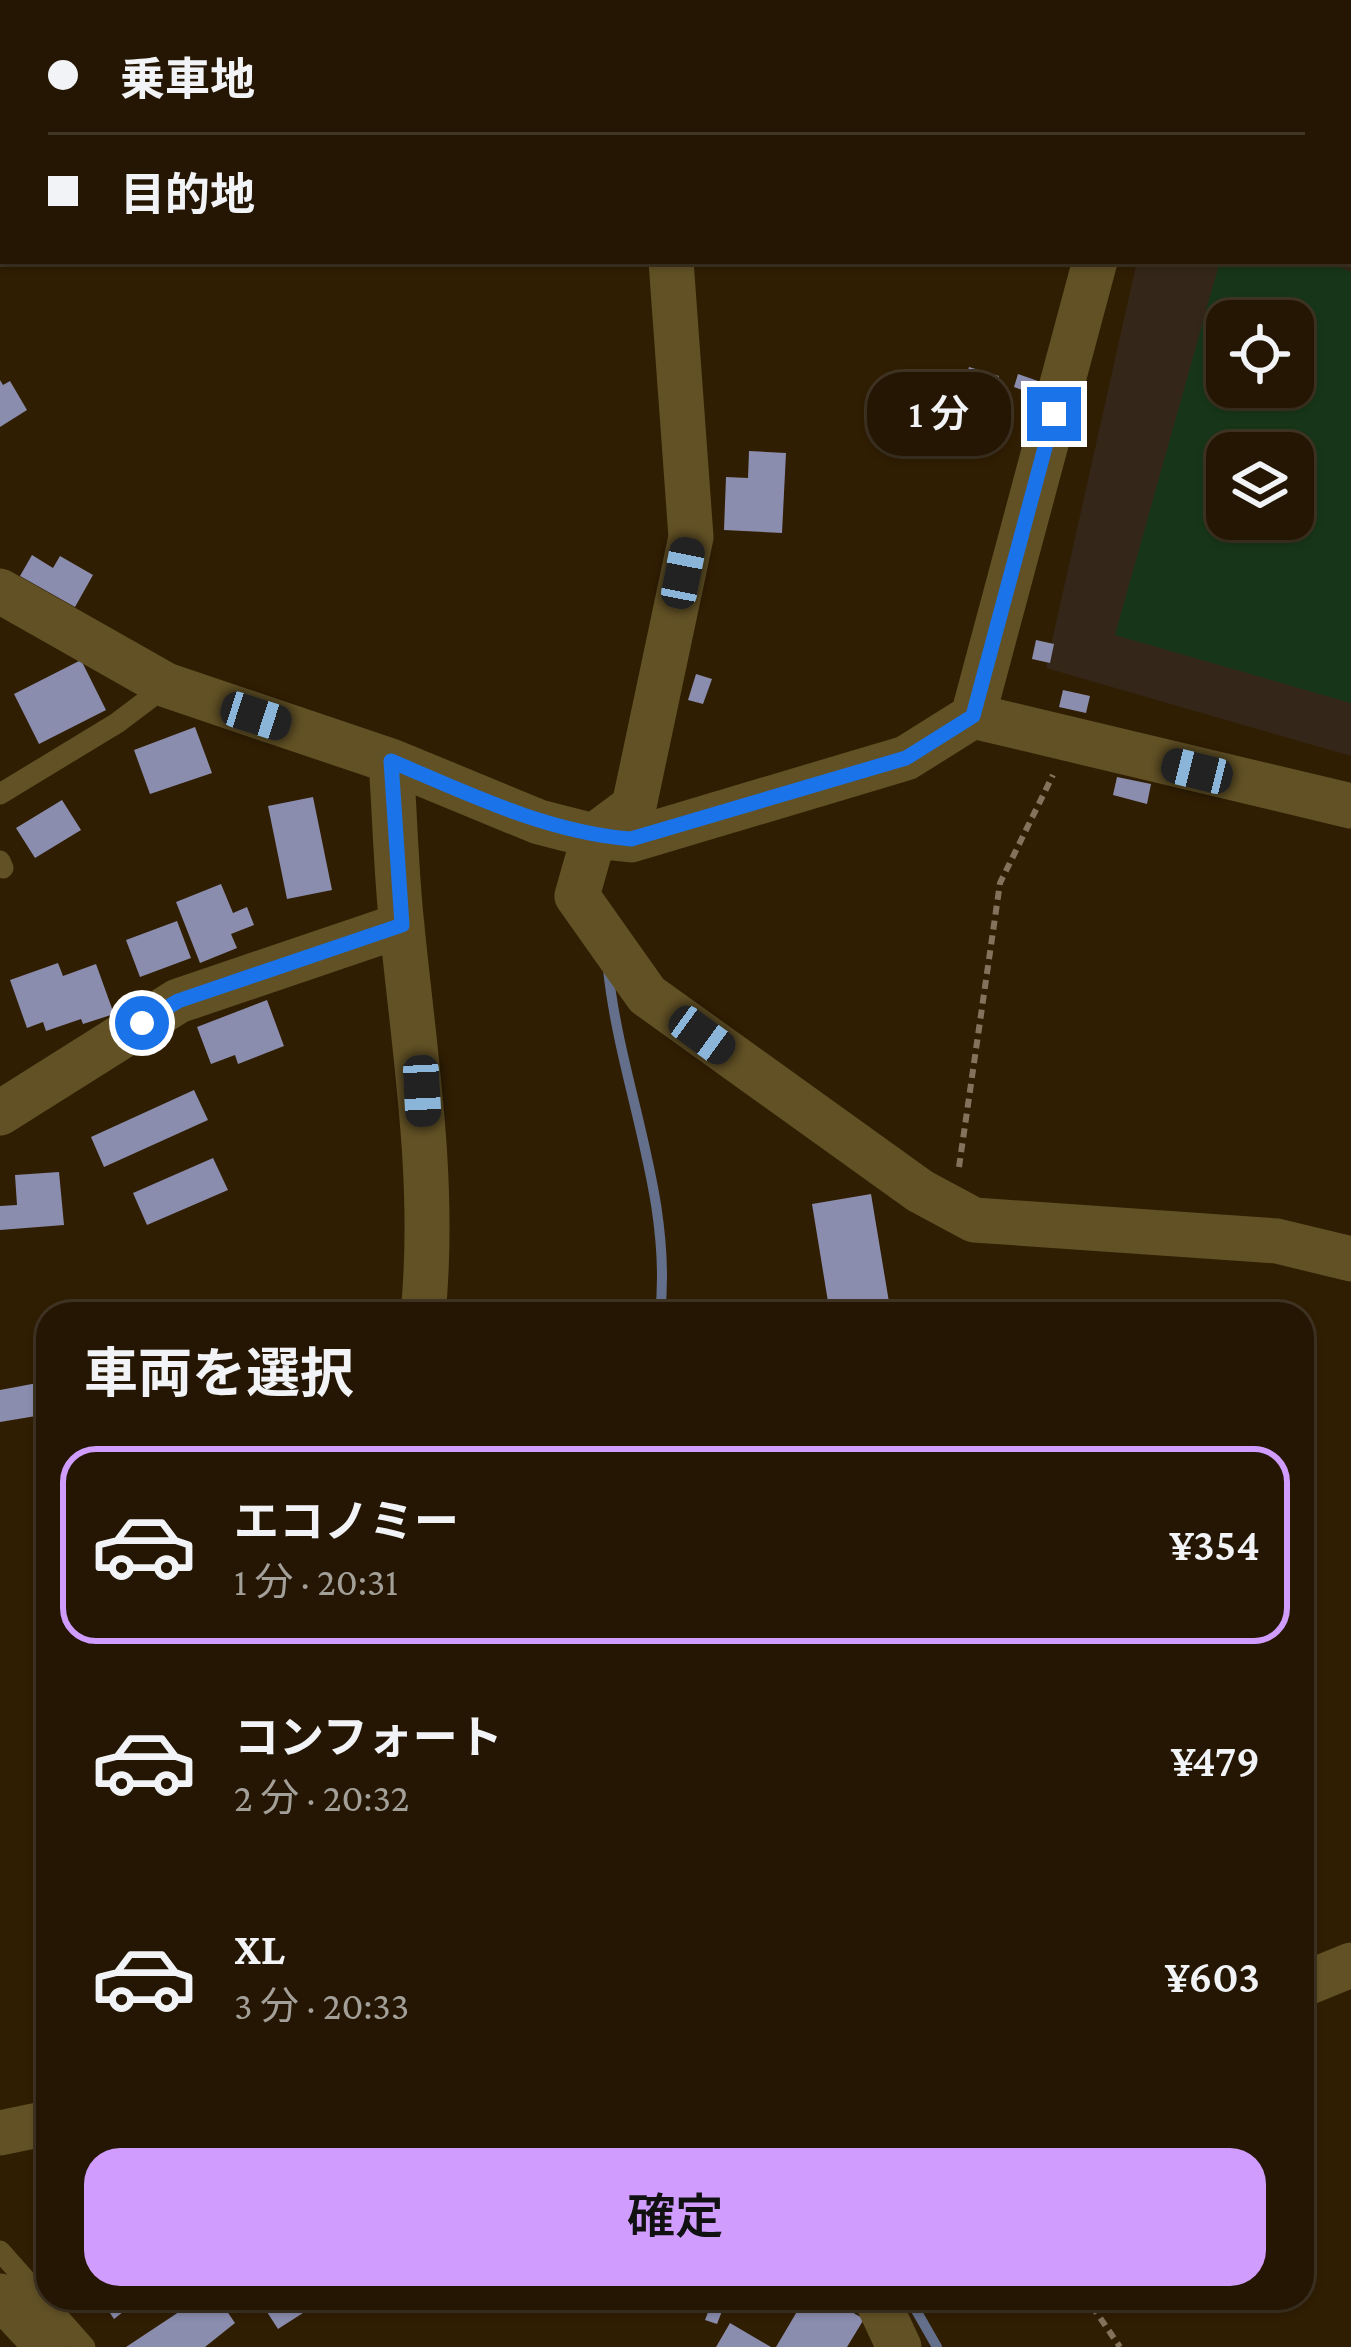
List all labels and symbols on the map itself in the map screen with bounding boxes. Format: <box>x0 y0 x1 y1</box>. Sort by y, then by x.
callout: 1 分 <box>868 372 1012 456</box>
route end <box>1027 387 1081 441</box>
car <box>658 534 708 612</box>
car <box>216 688 296 744</box>
car <box>1158 745 1236 797</box>
route start <box>115 996 169 1050</box>
car <box>662 999 742 1071</box>
car <box>402 1054 442 1128</box>

